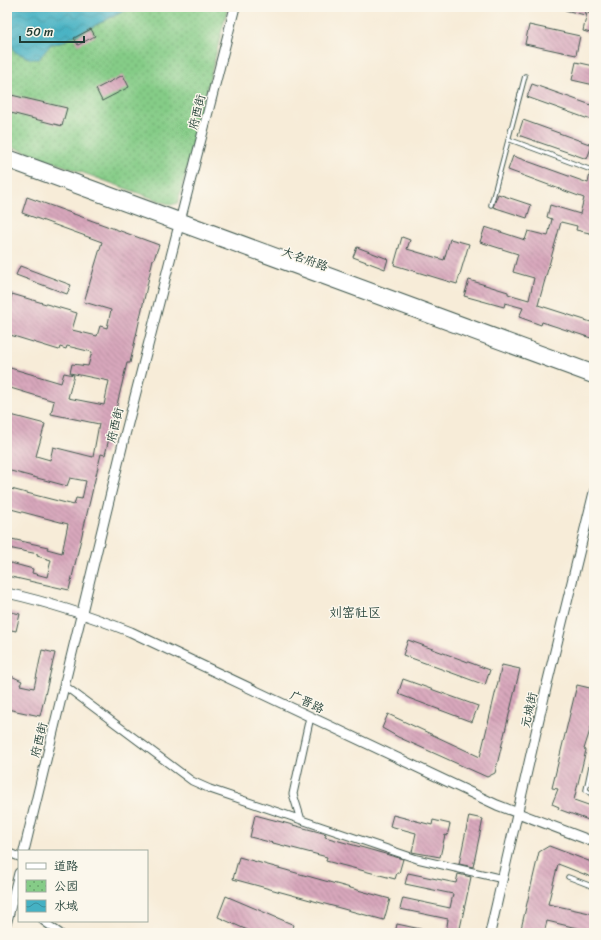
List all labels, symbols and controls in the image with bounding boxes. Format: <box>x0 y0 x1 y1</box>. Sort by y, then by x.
scale bar <box>20 18 84 44</box>
text: 50 m <box>26 21 53 43</box>
street label: 府西街 <box>182 92 212 132</box>
street label: 大名府路 <box>279 240 331 278</box>
street label: 府西街 <box>100 405 130 445</box>
district label: 刘窑社区 <box>329 601 381 624</box>
street label: 广晋路 <box>286 684 328 720</box>
street label: 元城街 <box>514 690 544 730</box>
street label: 府西街 <box>24 720 54 760</box>
legend <box>18 850 148 922</box>
text: 道路 <box>54 855 78 877</box>
text: 公园 <box>54 875 78 897</box>
text: 水域 <box>54 895 78 917</box>

